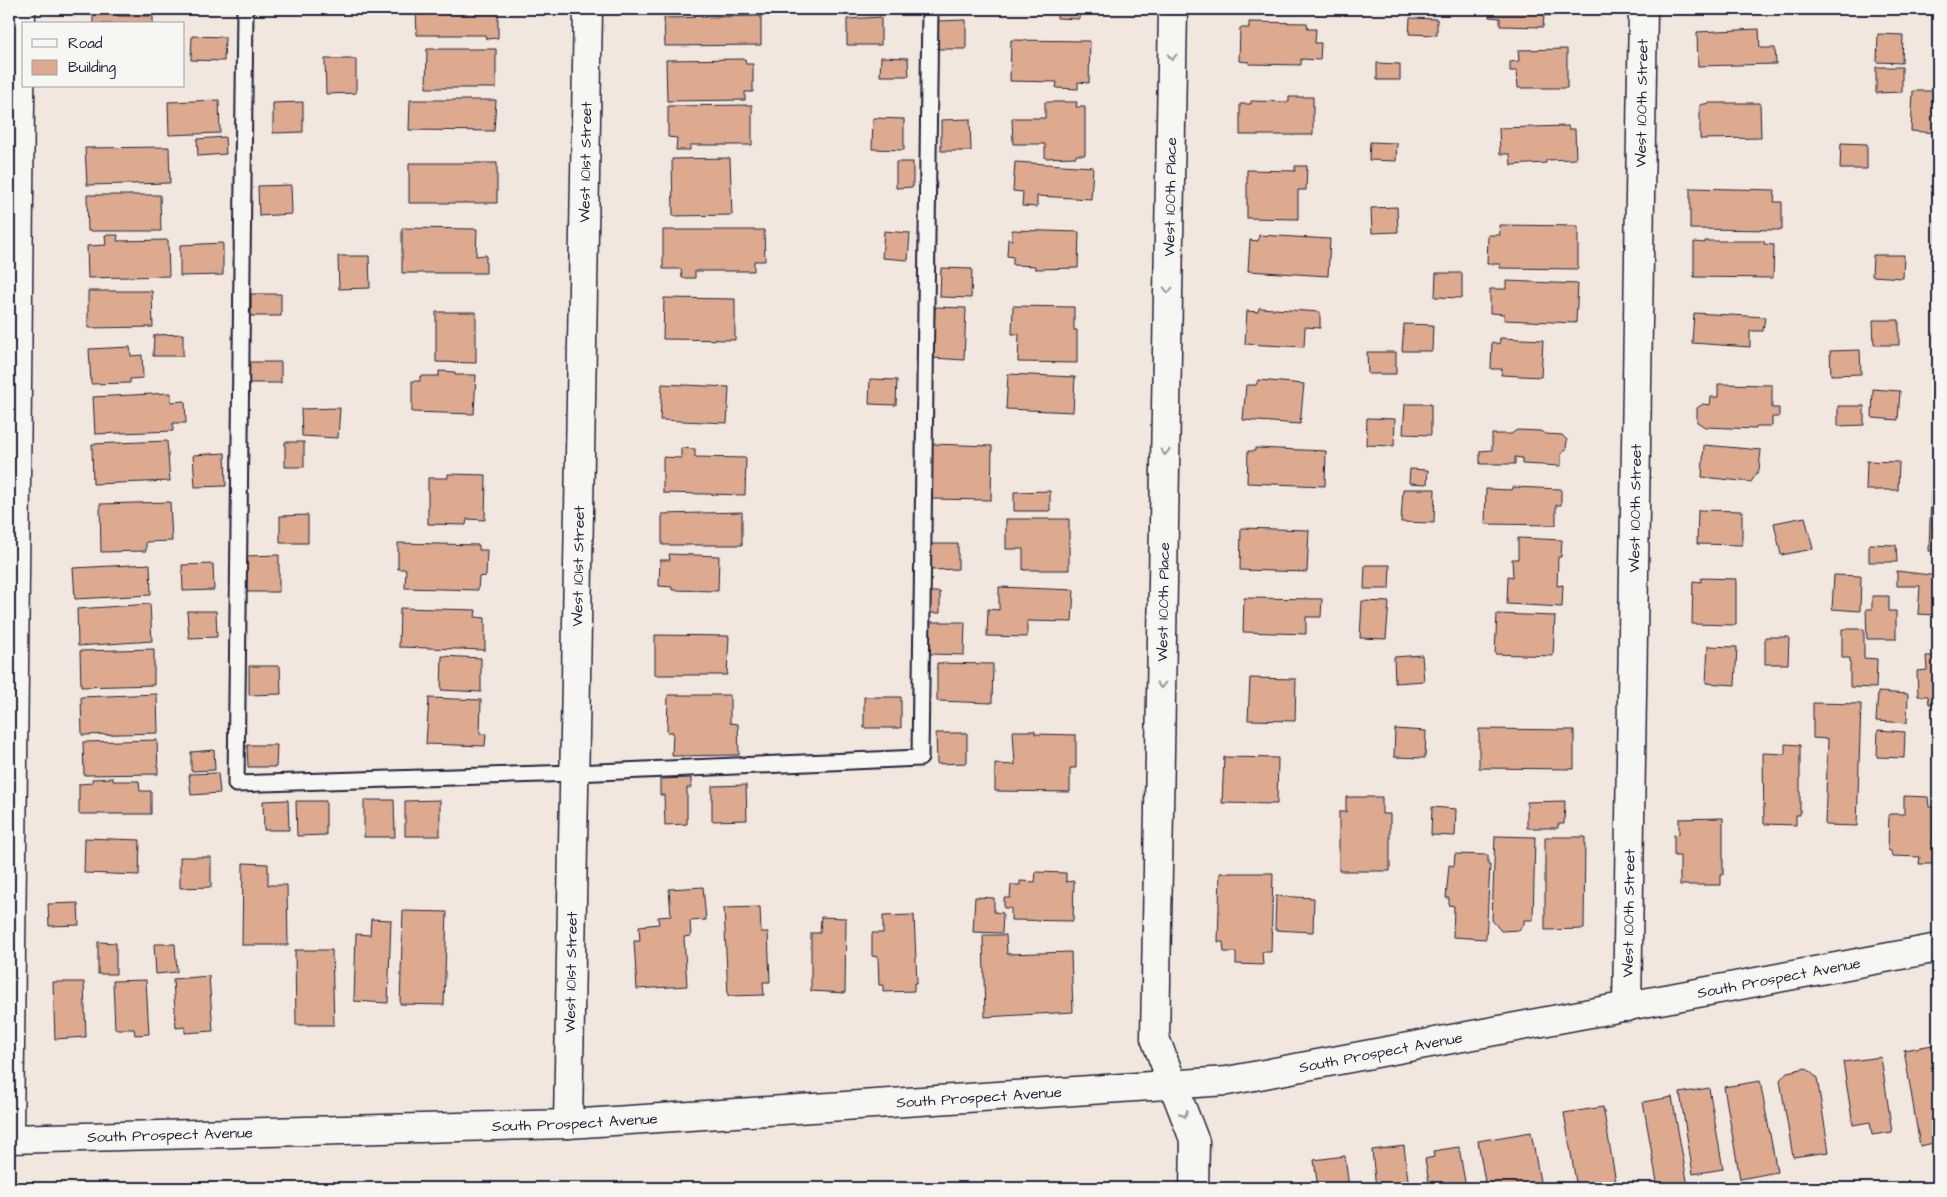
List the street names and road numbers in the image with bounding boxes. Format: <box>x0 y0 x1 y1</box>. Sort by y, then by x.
street label: West 100th Street <box>1630 39 1654 168</box>
street label: West 101st Street <box>574 101 597 223</box>
street label: West 100th Place <box>1159 137 1182 257</box>
street label: West 100th Street <box>1624 444 1647 573</box>
street label: West 101st Street <box>567 505 590 627</box>
street label: West 100th Place <box>1152 542 1175 662</box>
street label: West 100th Street <box>1617 849 1641 977</box>
street label: West 101st Street <box>560 911 583 1033</box>
street label: South Prospect Avenue <box>1695 953 1862 1004</box>
street label: South Prospect Avenue <box>1297 1027 1464 1078</box>
street label: South Prospect Avenue <box>895 1082 1062 1114</box>
street label: South Prospect Avenue <box>492 1108 658 1137</box>
street label: South Prospect Avenue <box>87 1122 253 1148</box>

